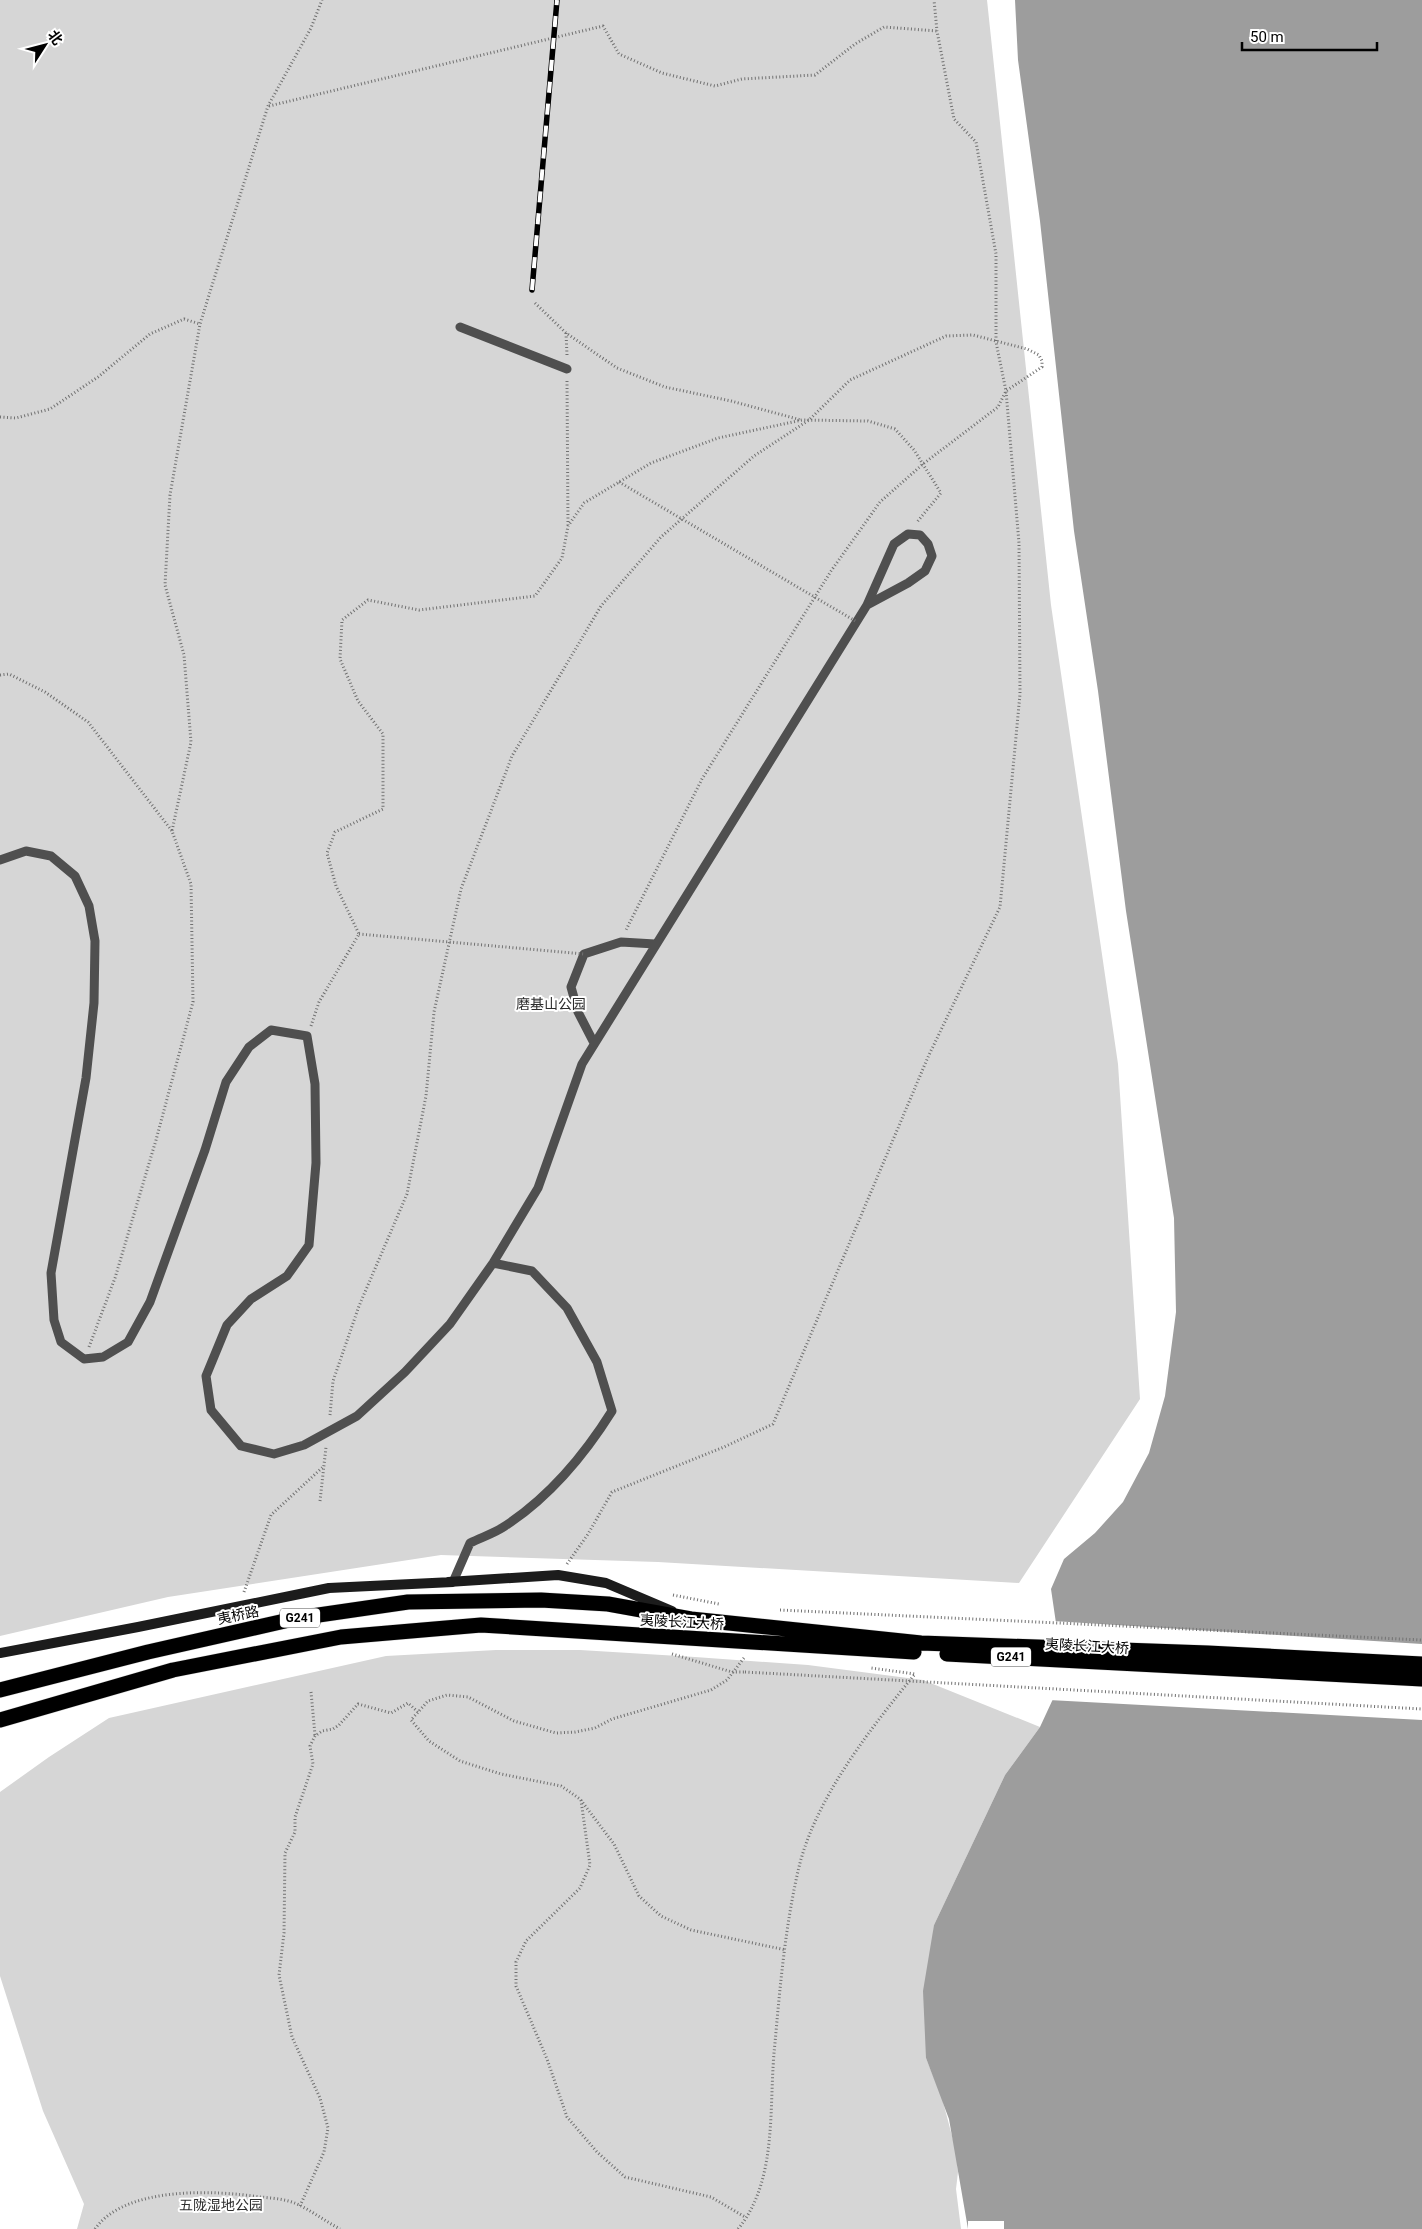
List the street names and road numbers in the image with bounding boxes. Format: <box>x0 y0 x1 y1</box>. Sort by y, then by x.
street label: 夷桥路 <box>216 1603 260 1627</box>
road number: G241 <box>280 1609 320 1628</box>
street label: 夷陵长江大桥 <box>640 1612 724 1632</box>
street label: 夷陵长江大桥 <box>1045 1636 1129 1656</box>
road number: G241 <box>991 1648 1031 1666</box>

